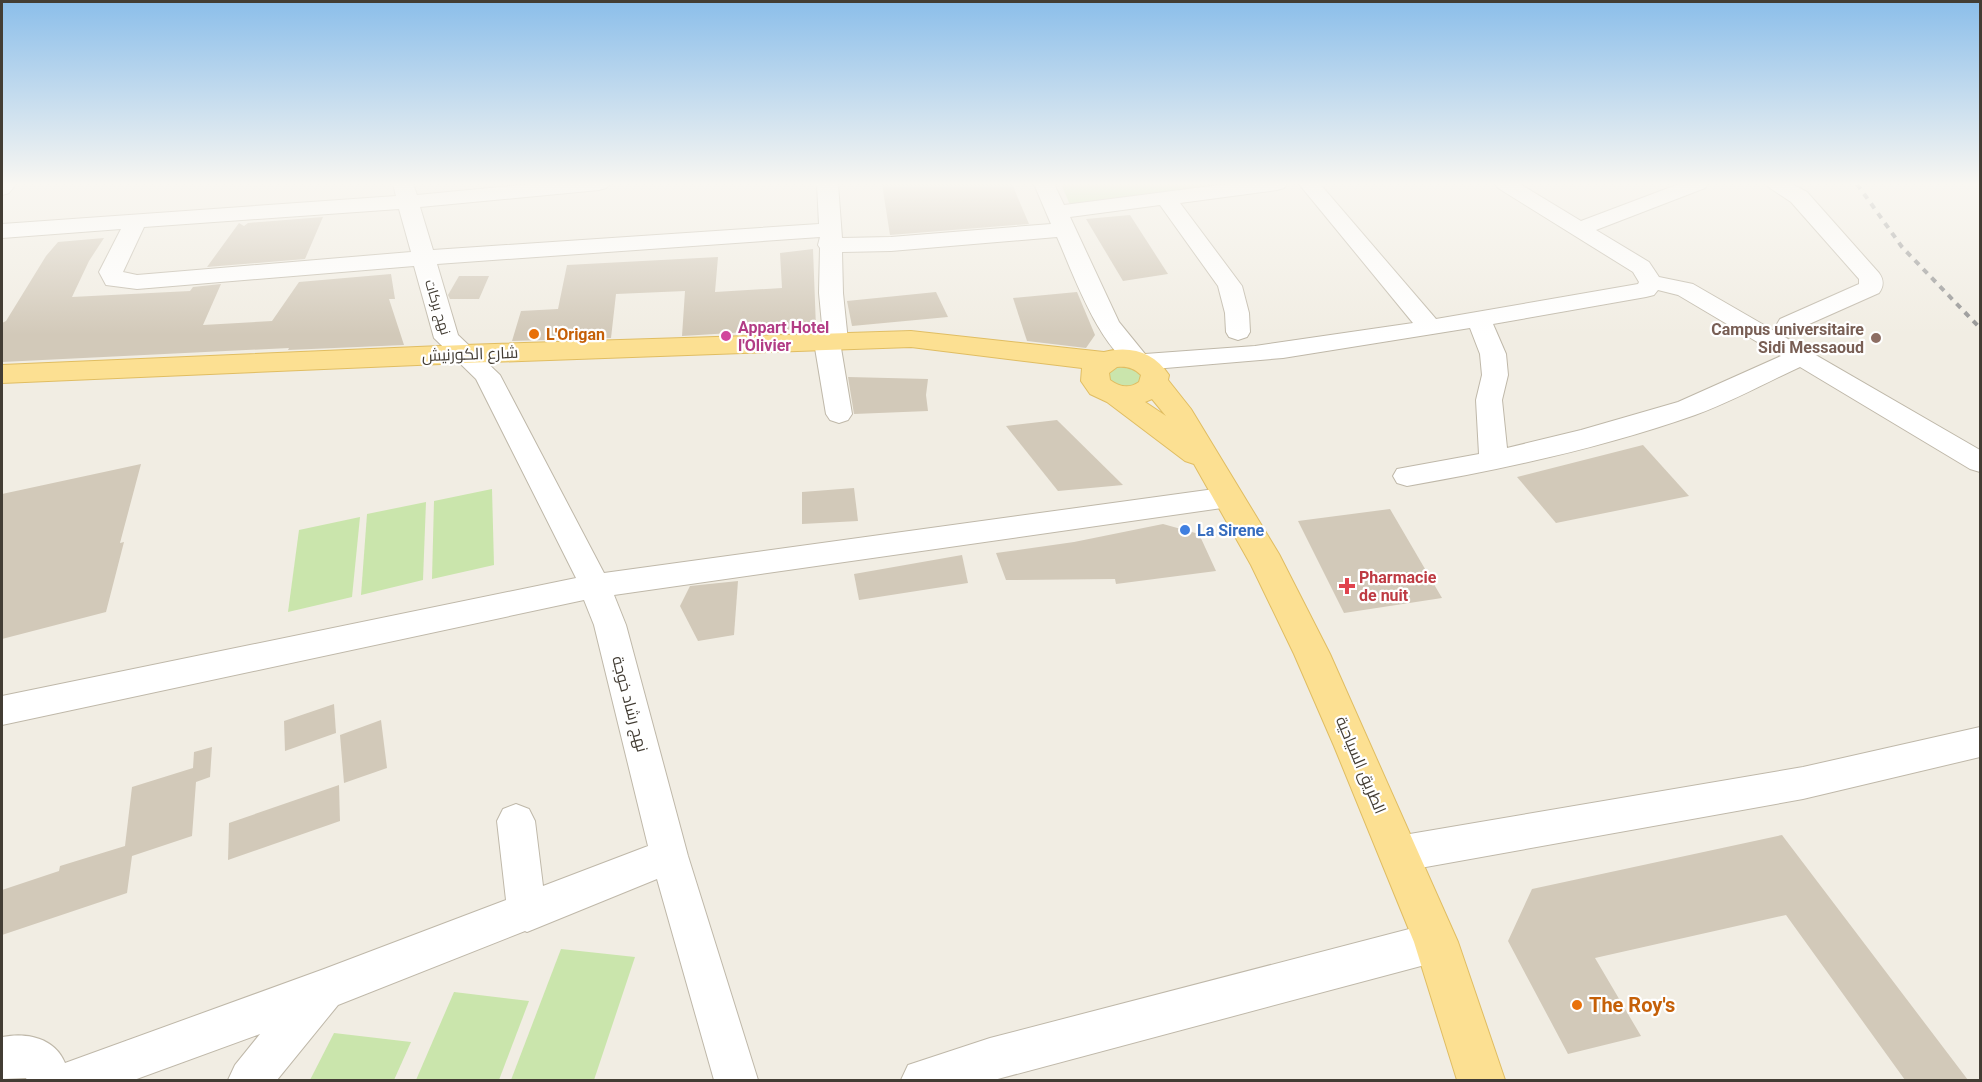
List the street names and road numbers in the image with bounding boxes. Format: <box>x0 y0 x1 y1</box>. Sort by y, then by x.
street label: نهج بركات <box>421 277 454 337</box>
street label: شارع الكورنيش <box>421 343 519 367</box>
street label: نهج رشاد خوجة <box>606 654 652 755</box>
street label: الطريق السياحية <box>1331 713 1390 817</box>

